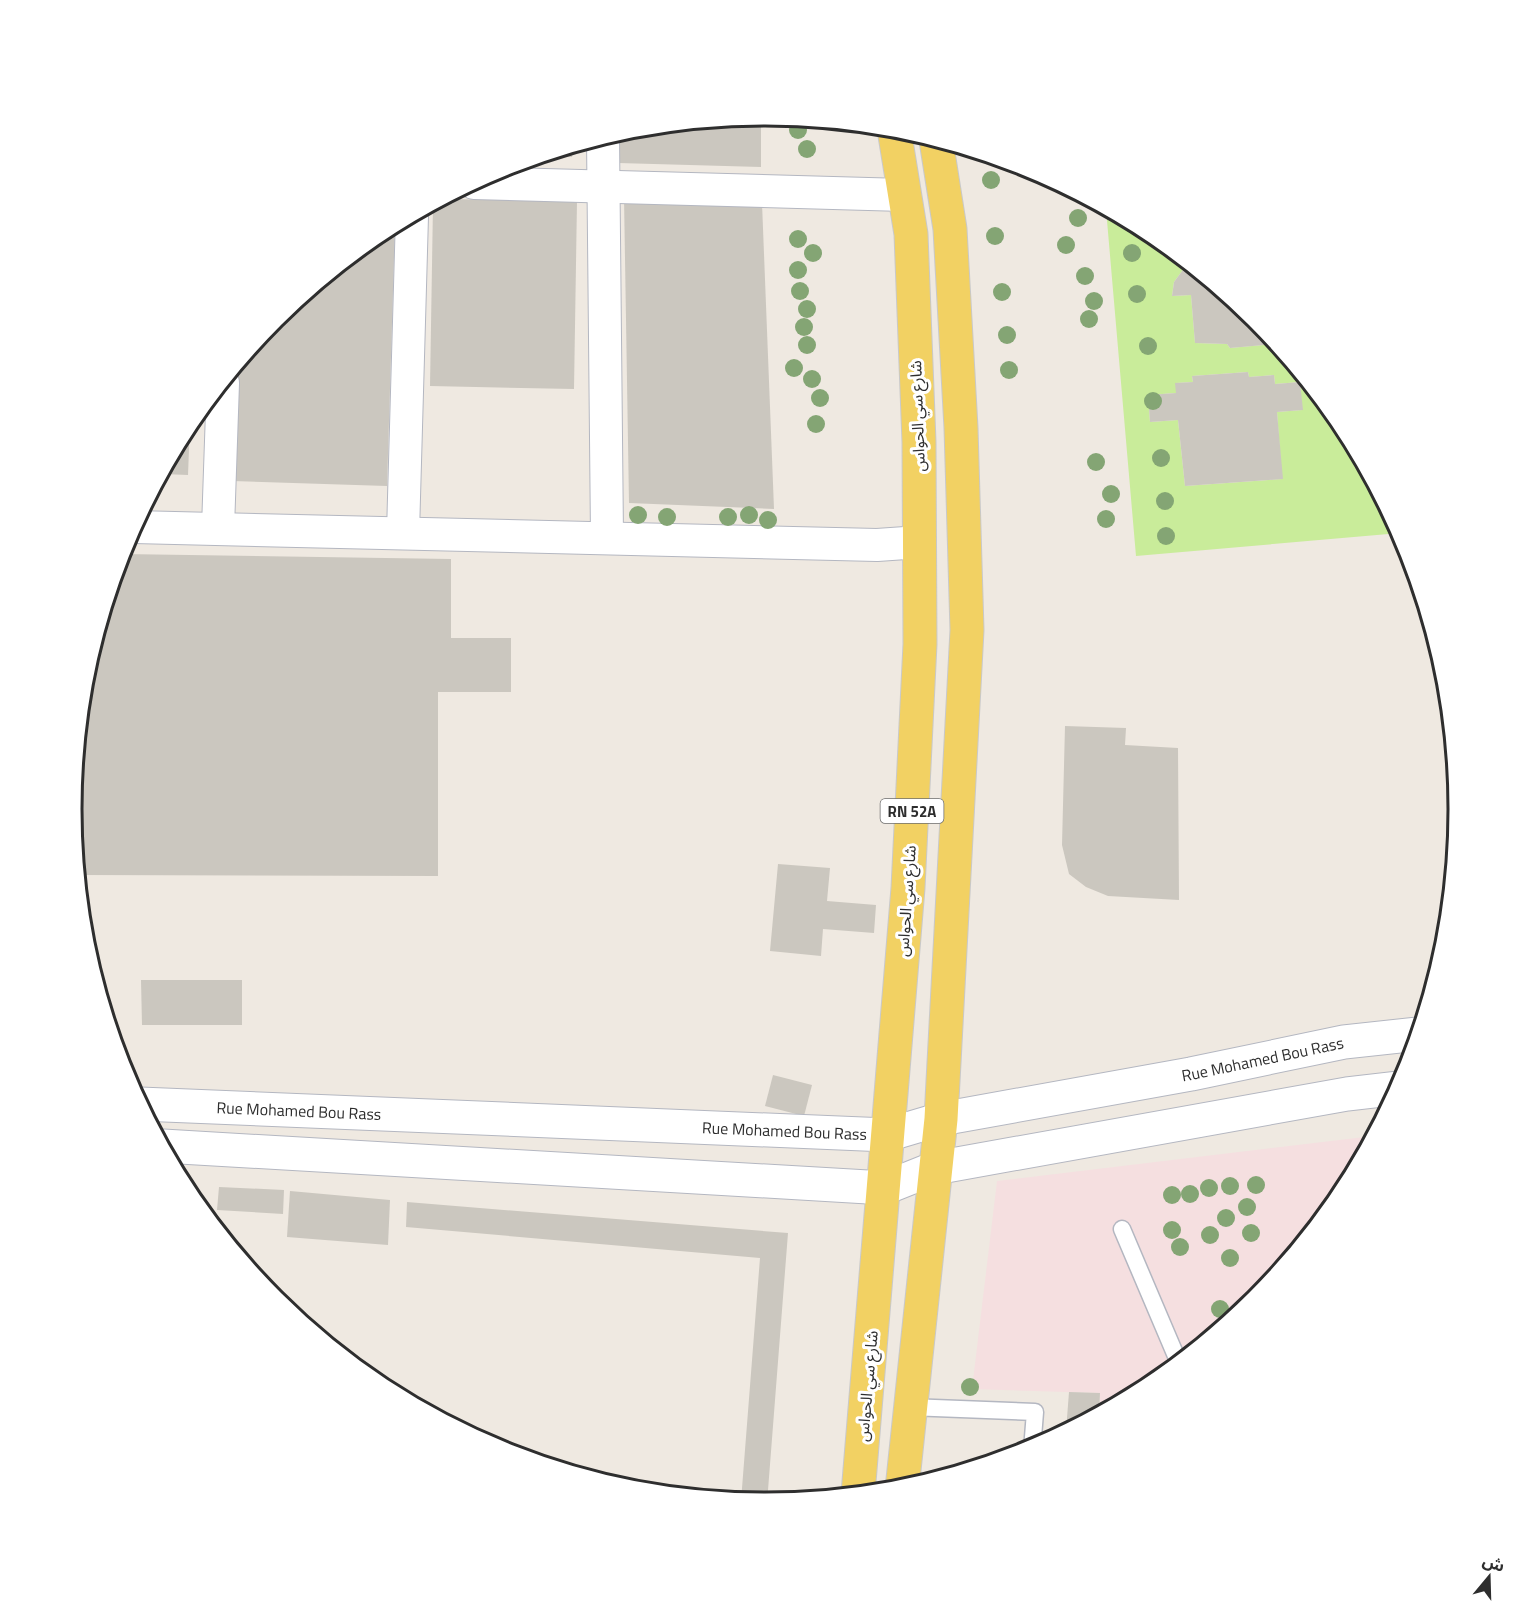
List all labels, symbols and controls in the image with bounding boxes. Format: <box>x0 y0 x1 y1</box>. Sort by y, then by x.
street label: شارع سي الحواس <box>903 360 932 472</box>
road number: RN 52A <box>880 799 944 823</box>
street label: شارع سي الحواس <box>890 845 923 957</box>
street label: Rue Mohamed Bou Rass <box>1180 1030 1346 1087</box>
street label: Rue Mohamed Bou Rass <box>216 1095 382 1126</box>
street label: Rue Mohamed Bou Rass <box>702 1115 867 1146</box>
street label: شارع سي الحواس <box>850 1329 885 1443</box>
north arrow <box>1459 1547 1519 1607</box>
text: ش <box>1480 1548 1508 1578</box>

